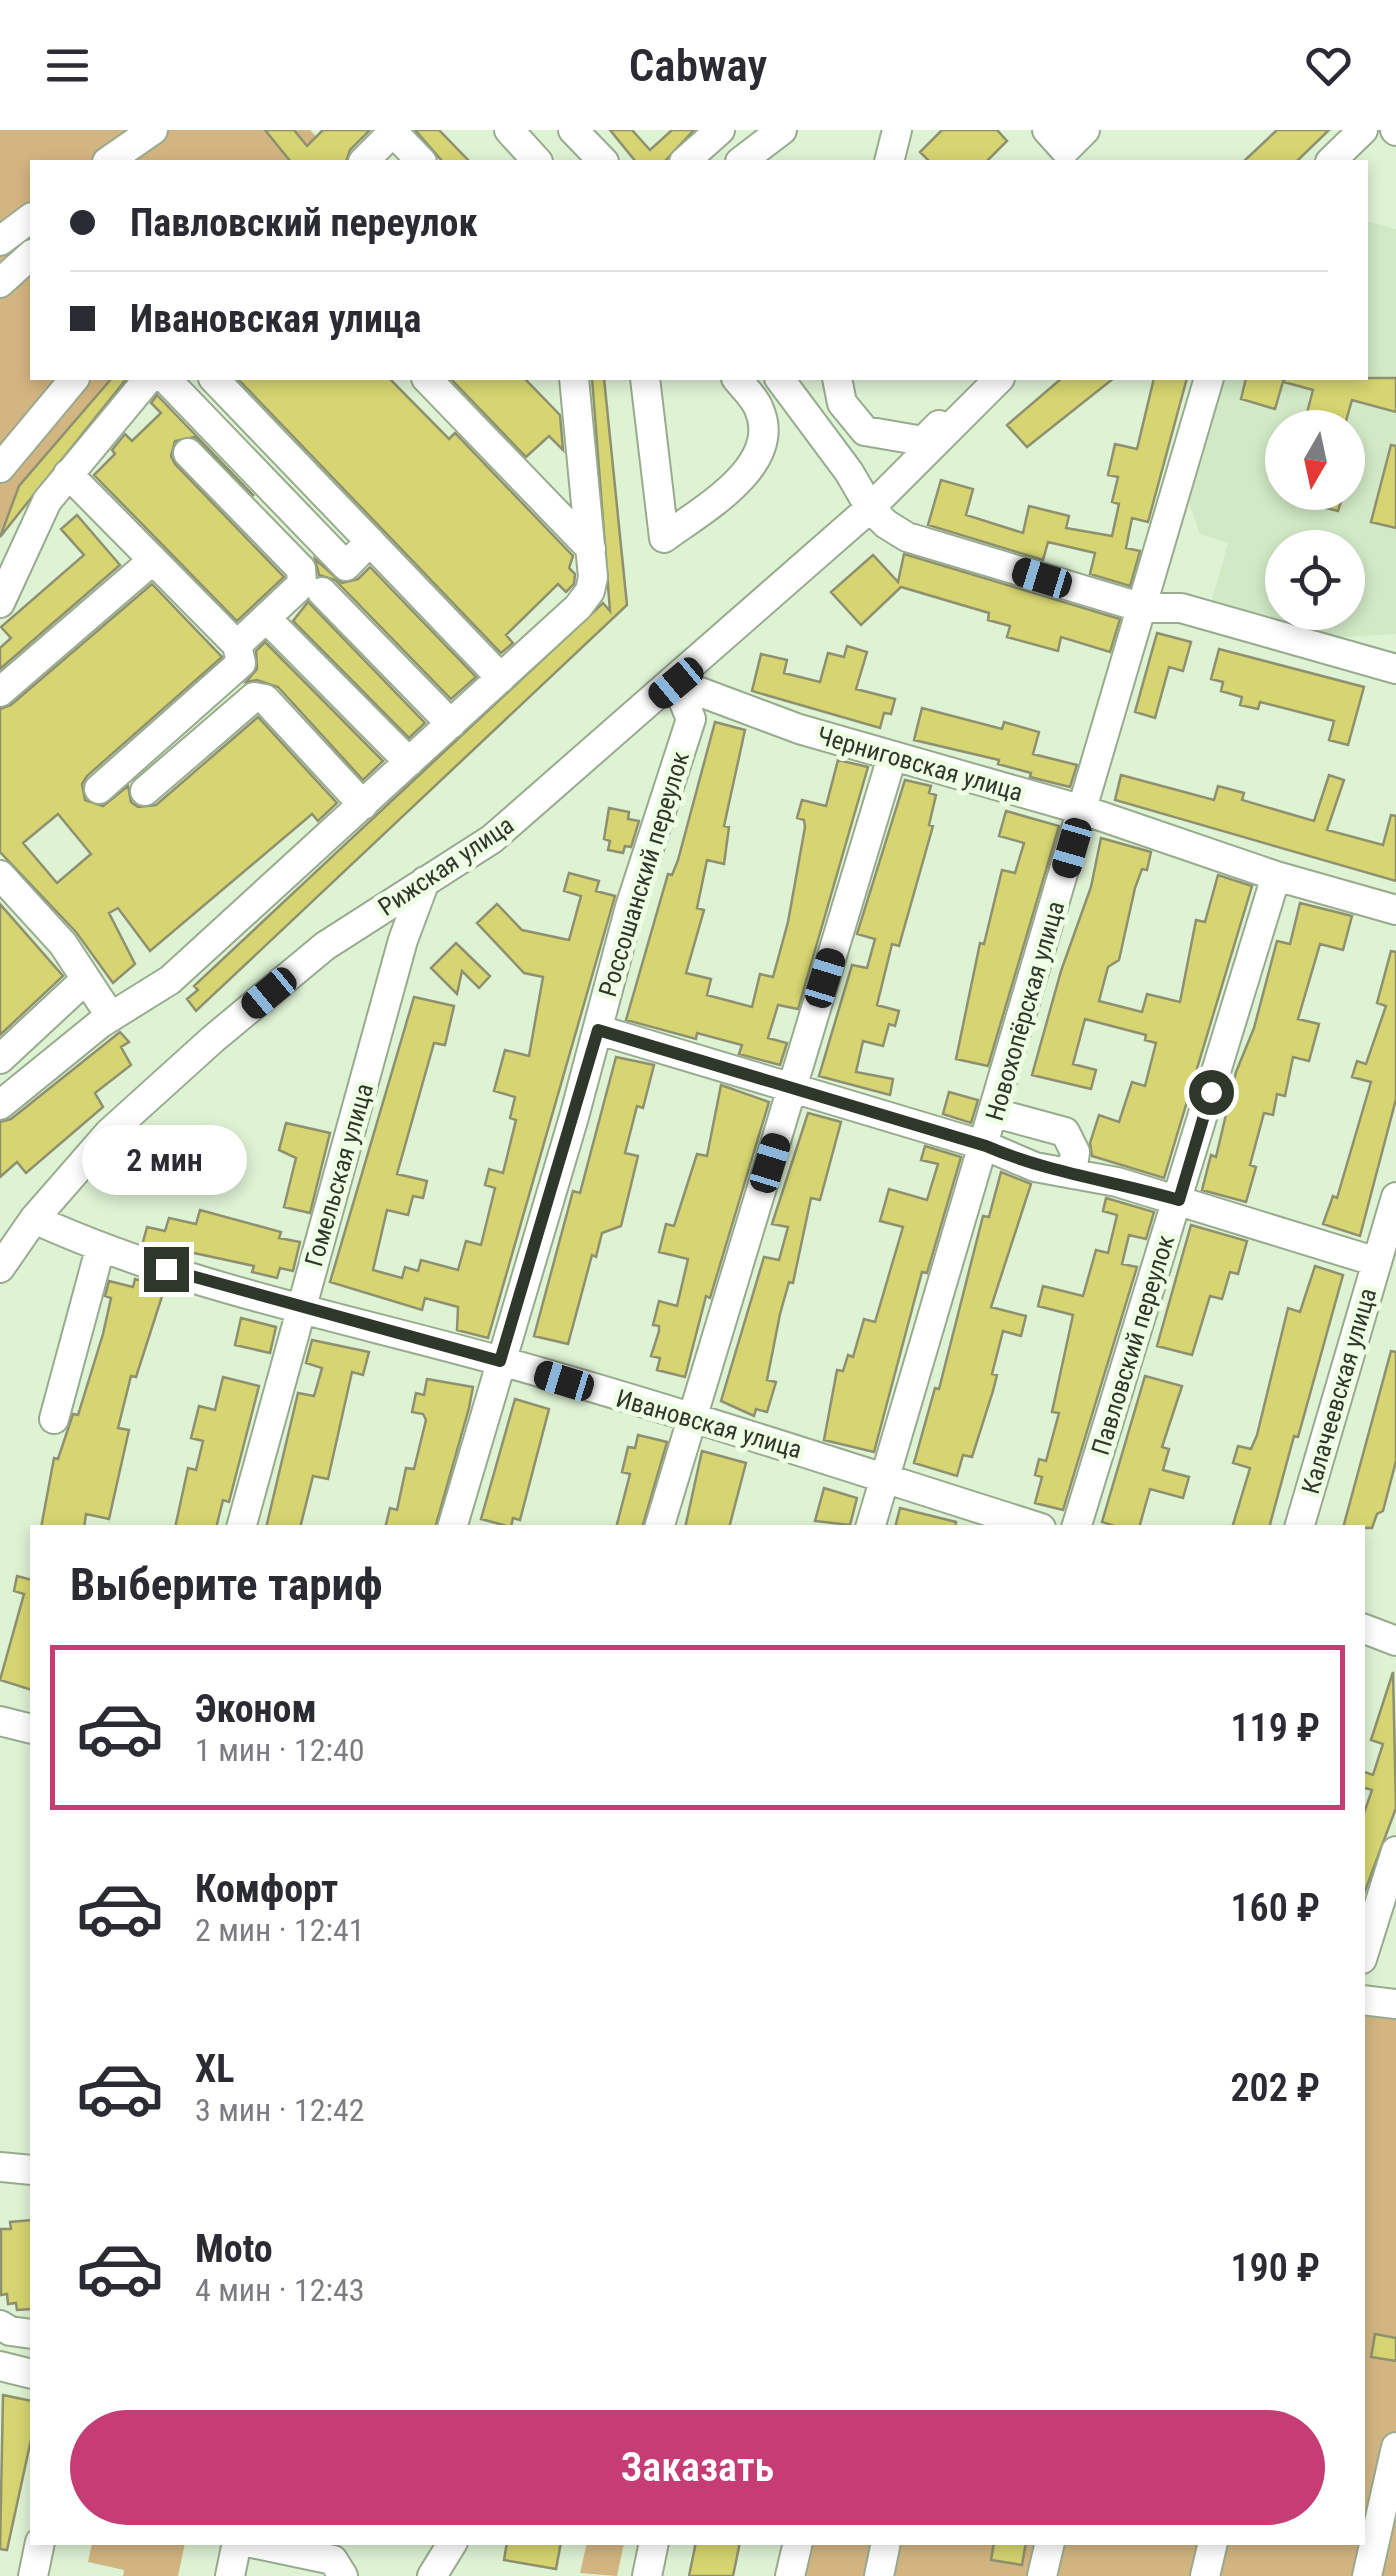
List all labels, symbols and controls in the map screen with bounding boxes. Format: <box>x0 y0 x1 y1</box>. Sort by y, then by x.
icon: menu <box>40 38 95 93</box>
icon: heart <box>1301 38 1356 93</box>
text: Cabway <box>629 39 767 92</box>
text: Павловский переулок <box>130 201 478 245</box>
text: Ивановская улица <box>130 297 421 341</box>
north arrow <box>1265 410 1365 510</box>
map controls <box>1265 410 1365 630</box>
button: locate <box>1265 530 1365 630</box>
car <box>1009 555 1075 601</box>
car <box>643 652 709 714</box>
street label: Черниговская улица <box>814 721 1026 807</box>
street label: Россошанский переулок <box>593 748 695 1000</box>
street label: Рижская улица <box>373 810 519 922</box>
car <box>1049 815 1095 881</box>
street label: Новохопёрская улица <box>980 898 1070 1124</box>
car <box>802 945 848 1011</box>
car <box>236 962 302 1024</box>
route start <box>1189 1070 1234 1115</box>
street label: Гомельская улица <box>299 1080 379 1270</box>
callout: 2 мин <box>84 1124 248 1194</box>
car <box>747 1130 793 1196</box>
text: 2 мин <box>126 1141 203 1179</box>
street label: Павловский переулок <box>1086 1232 1180 1458</box>
route end <box>144 1247 189 1292</box>
street label: Калачеевская улица <box>1296 1285 1382 1497</box>
car <box>531 1358 597 1404</box>
street label: Ивановская улица <box>613 1384 805 1464</box>
text: Выберите тариф <box>70 1558 383 1611</box>
icon: car <box>75 1683 165 1773</box>
text: Эконом <box>195 1687 317 1731</box>
text: 119 ₽ <box>1230 1706 1320 1750</box>
text: 1 мин · 12:40 <box>195 1731 365 1769</box>
icon: car <box>75 1863 165 1953</box>
text: Комфорт <box>195 1867 338 1911</box>
text: 160 ₽ <box>1230 1886 1320 1930</box>
text: 2 мин · 12:41 <box>195 1911 365 1949</box>
icon: car <box>75 2043 165 2133</box>
text: XL <box>195 2047 234 2091</box>
text: 202 ₽ <box>1230 2066 1320 2110</box>
text: 3 мин · 12:42 <box>195 2091 365 2129</box>
icon: car <box>75 2223 165 2313</box>
text: Moto <box>195 2227 273 2271</box>
text: 190 ₽ <box>1230 2246 1320 2290</box>
text: 4 мин · 12:43 <box>195 2271 365 2309</box>
button: Заказать <box>70 2410 1325 2525</box>

